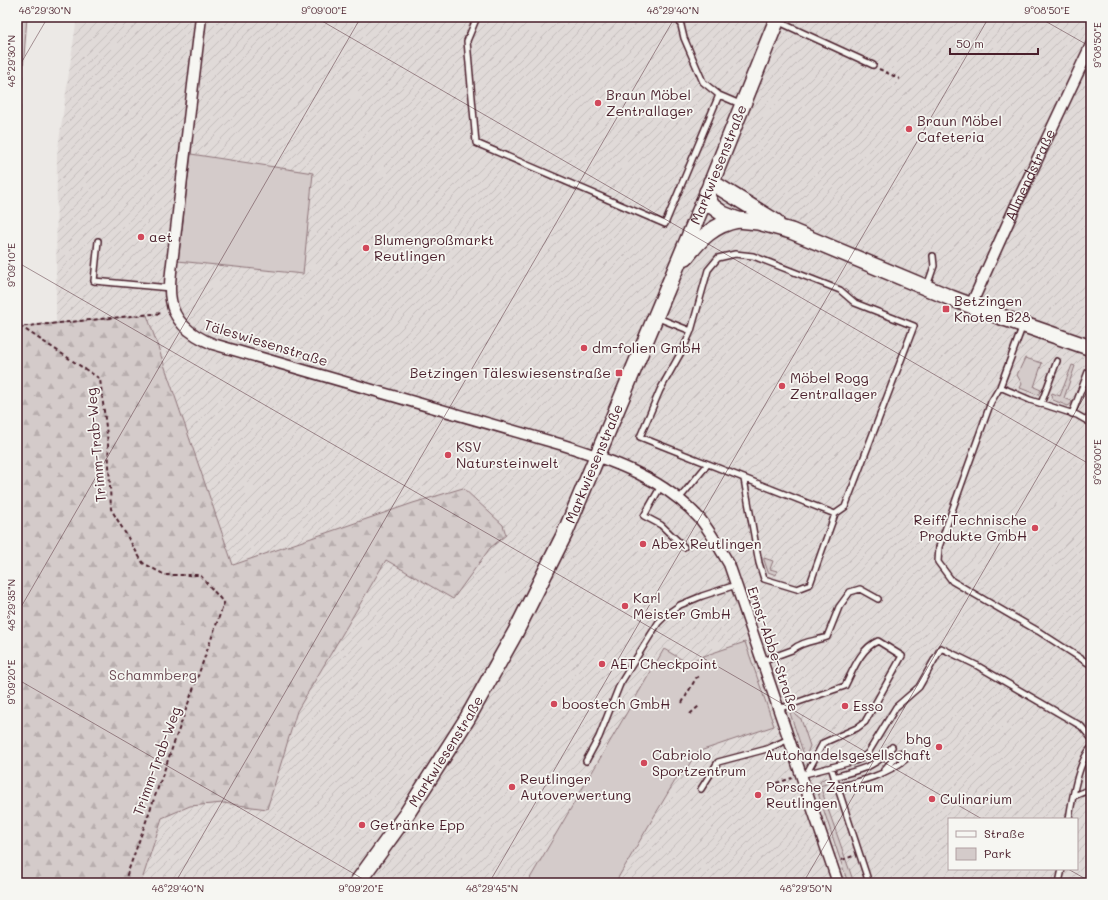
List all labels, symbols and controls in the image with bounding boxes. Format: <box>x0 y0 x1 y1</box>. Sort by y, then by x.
text: 48°29'30"N <box>19 3 71 17</box>
text: 9°09'00"E <box>301 3 347 17</box>
text: 48°29'40"N <box>647 3 699 17</box>
text: 9°08'50"E <box>1024 3 1070 17</box>
text: 9°08'50"E <box>1090 22 1104 68</box>
scale bar <box>950 30 1038 56</box>
text: 48°29'30"N <box>4 35 18 87</box>
text: 50 m <box>956 35 984 51</box>
place label: Braun Möbel Zentrallager <box>606 85 693 120</box>
marker: Braun Möbel Zentrallager <box>593 98 603 108</box>
street label: Markwiesenstraße <box>685 102 751 227</box>
place label: Braun Möbel Cafeteria <box>917 111 1002 146</box>
marker: Braun Möbel Cafeteria <box>904 124 914 134</box>
street label: Allmendstraße <box>1000 125 1059 224</box>
place label: aet <box>149 227 173 246</box>
place label: Blumengroßmarkt Reutlingen <box>374 230 494 265</box>
marker: aet <box>136 232 146 242</box>
text: 9°09'10"E <box>4 243 18 287</box>
marker: Blumengroßmarkt Reutlingen <box>361 243 371 253</box>
place label: Betzingen Knoten B28 <box>954 291 1031 326</box>
marker: Betzingen Knoten B28 <box>941 304 951 314</box>
street label: Täleswiesenstraße <box>202 315 331 370</box>
place label: dm-folien GmbH <box>592 338 701 357</box>
marker: dm-folien GmbH <box>579 343 589 353</box>
place label: Betzingen Täleswiesenstraße <box>410 363 611 382</box>
marker: Betzingen Täleswiesenstraße <box>614 368 624 378</box>
place label: Möbel Rogg Zentrallager <box>790 368 877 403</box>
marker: Möbel Rogg Zentrallager <box>777 381 787 391</box>
street label: Trimm-Trab-Weg <box>81 387 110 503</box>
street label: Markwiesenstraße <box>560 401 627 526</box>
place label: KSV Natursteinwelt <box>456 437 559 472</box>
text: 9°09'00"E <box>1090 439 1104 485</box>
marker: KSV Natursteinwelt <box>443 450 453 460</box>
place label: Reiff Technische Produkte GmbH <box>913 510 1027 545</box>
marker: Reiff Technische Produkte GmbH <box>1030 523 1040 533</box>
place label: Abex Reutlingen <box>651 534 761 553</box>
marker: Abex Reutlingen <box>638 539 648 549</box>
text: 48°29'35"N <box>4 579 18 631</box>
street label: Ernst-Abbe-Straße <box>743 584 804 714</box>
place label: Karl Meister GmbH <box>633 588 731 623</box>
marker: Karl Meister GmbH <box>620 601 630 611</box>
place label: AET Checkpoint <box>610 654 717 673</box>
text: 9°09'20"E <box>4 659 18 705</box>
marker: AET Checkpoint <box>597 659 607 669</box>
park label: Schammberg <box>109 665 197 684</box>
street label: Markwiesenstraße <box>404 692 487 810</box>
place label: boostech GmbH <box>562 694 670 713</box>
place label: Esso <box>853 696 883 715</box>
marker: boostech GmbH <box>549 699 559 709</box>
marker: Esso <box>840 701 850 711</box>
street label: Trimm-Trab-Weg <box>128 704 185 818</box>
place label: bhg Autohandelsgesellschaft <box>764 729 931 764</box>
marker: bhg Autohandelsgesellschaft <box>934 742 944 752</box>
place label: Cabriolo Sportzentrum <box>652 745 746 780</box>
marker: Cabriolo Sportzentrum <box>639 758 649 768</box>
place label: Reutlinger Autoverwertung <box>520 769 631 804</box>
place label: Porsche Zentrum Reutlingen <box>766 777 884 812</box>
marker: Reutlinger Autoverwertung <box>507 782 517 792</box>
place label: Culinarium <box>940 789 1012 808</box>
marker: Porsche Zentrum Reutlingen <box>753 790 763 800</box>
marker: Culinarium <box>927 794 937 804</box>
place label: Getränke Epp <box>370 815 465 834</box>
legend <box>948 818 1078 870</box>
marker: Getränke Epp <box>357 820 367 830</box>
text: Straße <box>984 825 1025 841</box>
text: Park <box>984 845 1011 861</box>
text: 48°29'40"N <box>152 881 204 895</box>
text: 9°09'20"E <box>338 881 384 895</box>
text: 48°29'45"N <box>466 881 518 895</box>
text: 48°29'50"N <box>780 881 832 895</box>

